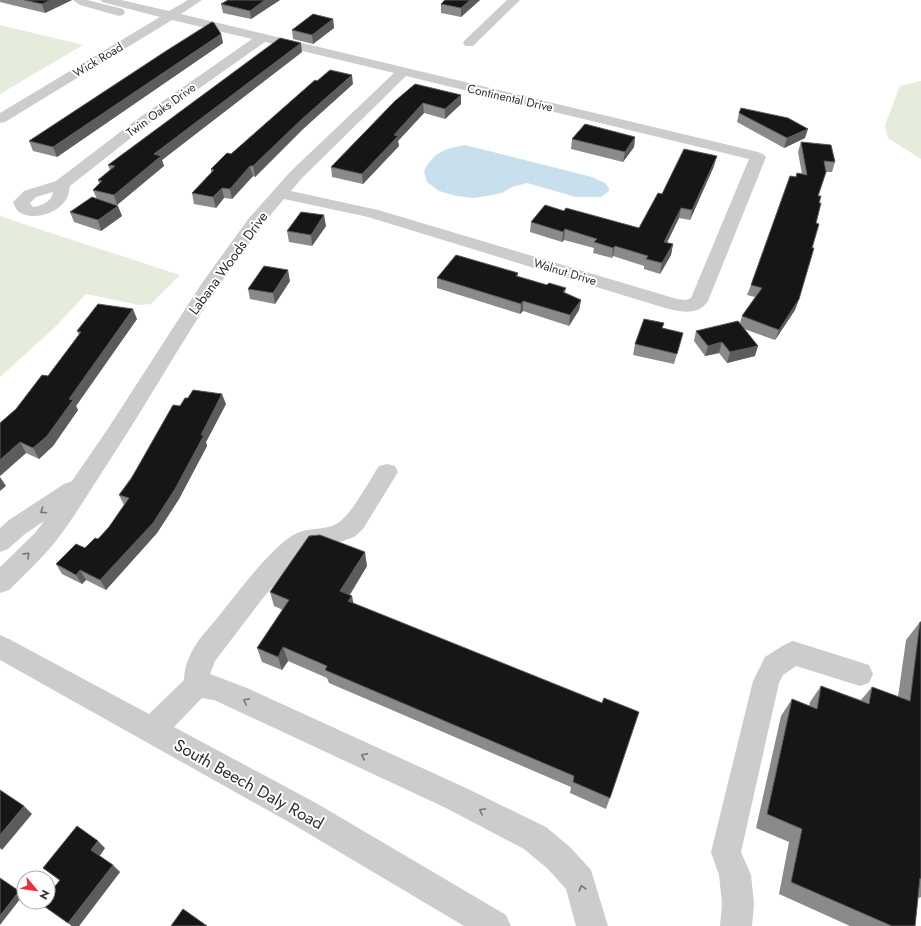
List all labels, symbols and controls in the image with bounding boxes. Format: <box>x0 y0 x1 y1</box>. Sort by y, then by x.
street label: Wick Road <box>70 38 126 82</box>
street label: Twin Oaks Drive <box>123 79 199 141</box>
street label: Continental Drive <box>465 79 555 117</box>
street label: Labana Woods Drive <box>184 207 272 319</box>
street label: Walnut Drive <box>531 254 599 290</box>
one-way arrow <box>40 506 47 513</box>
one-way arrow <box>22 552 30 560</box>
one-way arrow <box>243 698 250 706</box>
street label: South Beech Daly Road <box>170 733 328 835</box>
one-way arrow <box>360 753 368 761</box>
one-way arrow <box>478 808 486 816</box>
north arrow <box>16 870 56 910</box>
one-way arrow <box>578 885 587 892</box>
text: N <box>36 887 54 903</box>

